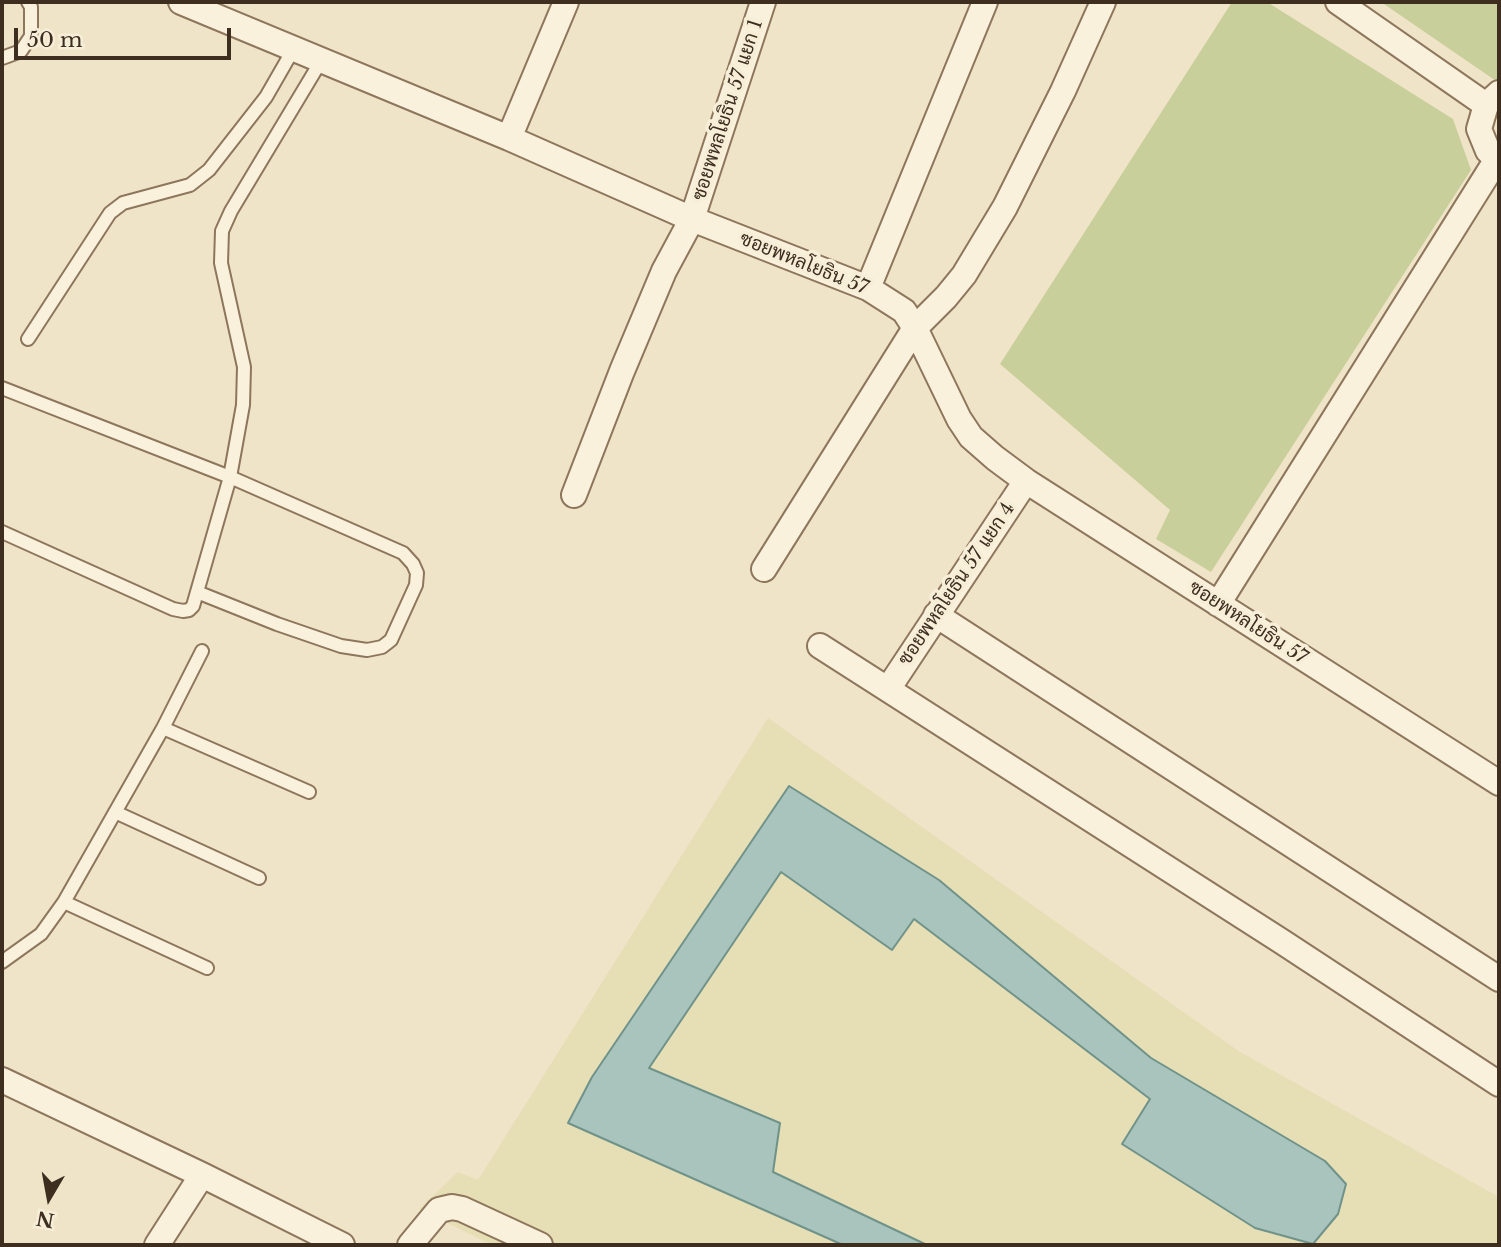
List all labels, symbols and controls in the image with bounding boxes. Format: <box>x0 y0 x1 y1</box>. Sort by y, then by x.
scale bar <box>18 14 234 58</box>
street label: ซอยพหลโยธิน 57 แยก 1 <box>688 17 768 203</box>
text: 50 m <box>27 27 82 53</box>
street label: ซอยพหลโยธิน 57 <box>736 228 872 300</box>
street label: ซอยพหลโยธิน 57 แยก 4 <box>894 498 1020 670</box>
street label: ซอยพหลโยธิน 57 <box>1184 576 1312 670</box>
north arrow <box>14 1163 84 1233</box>
text: N <box>34 1206 56 1232</box>

